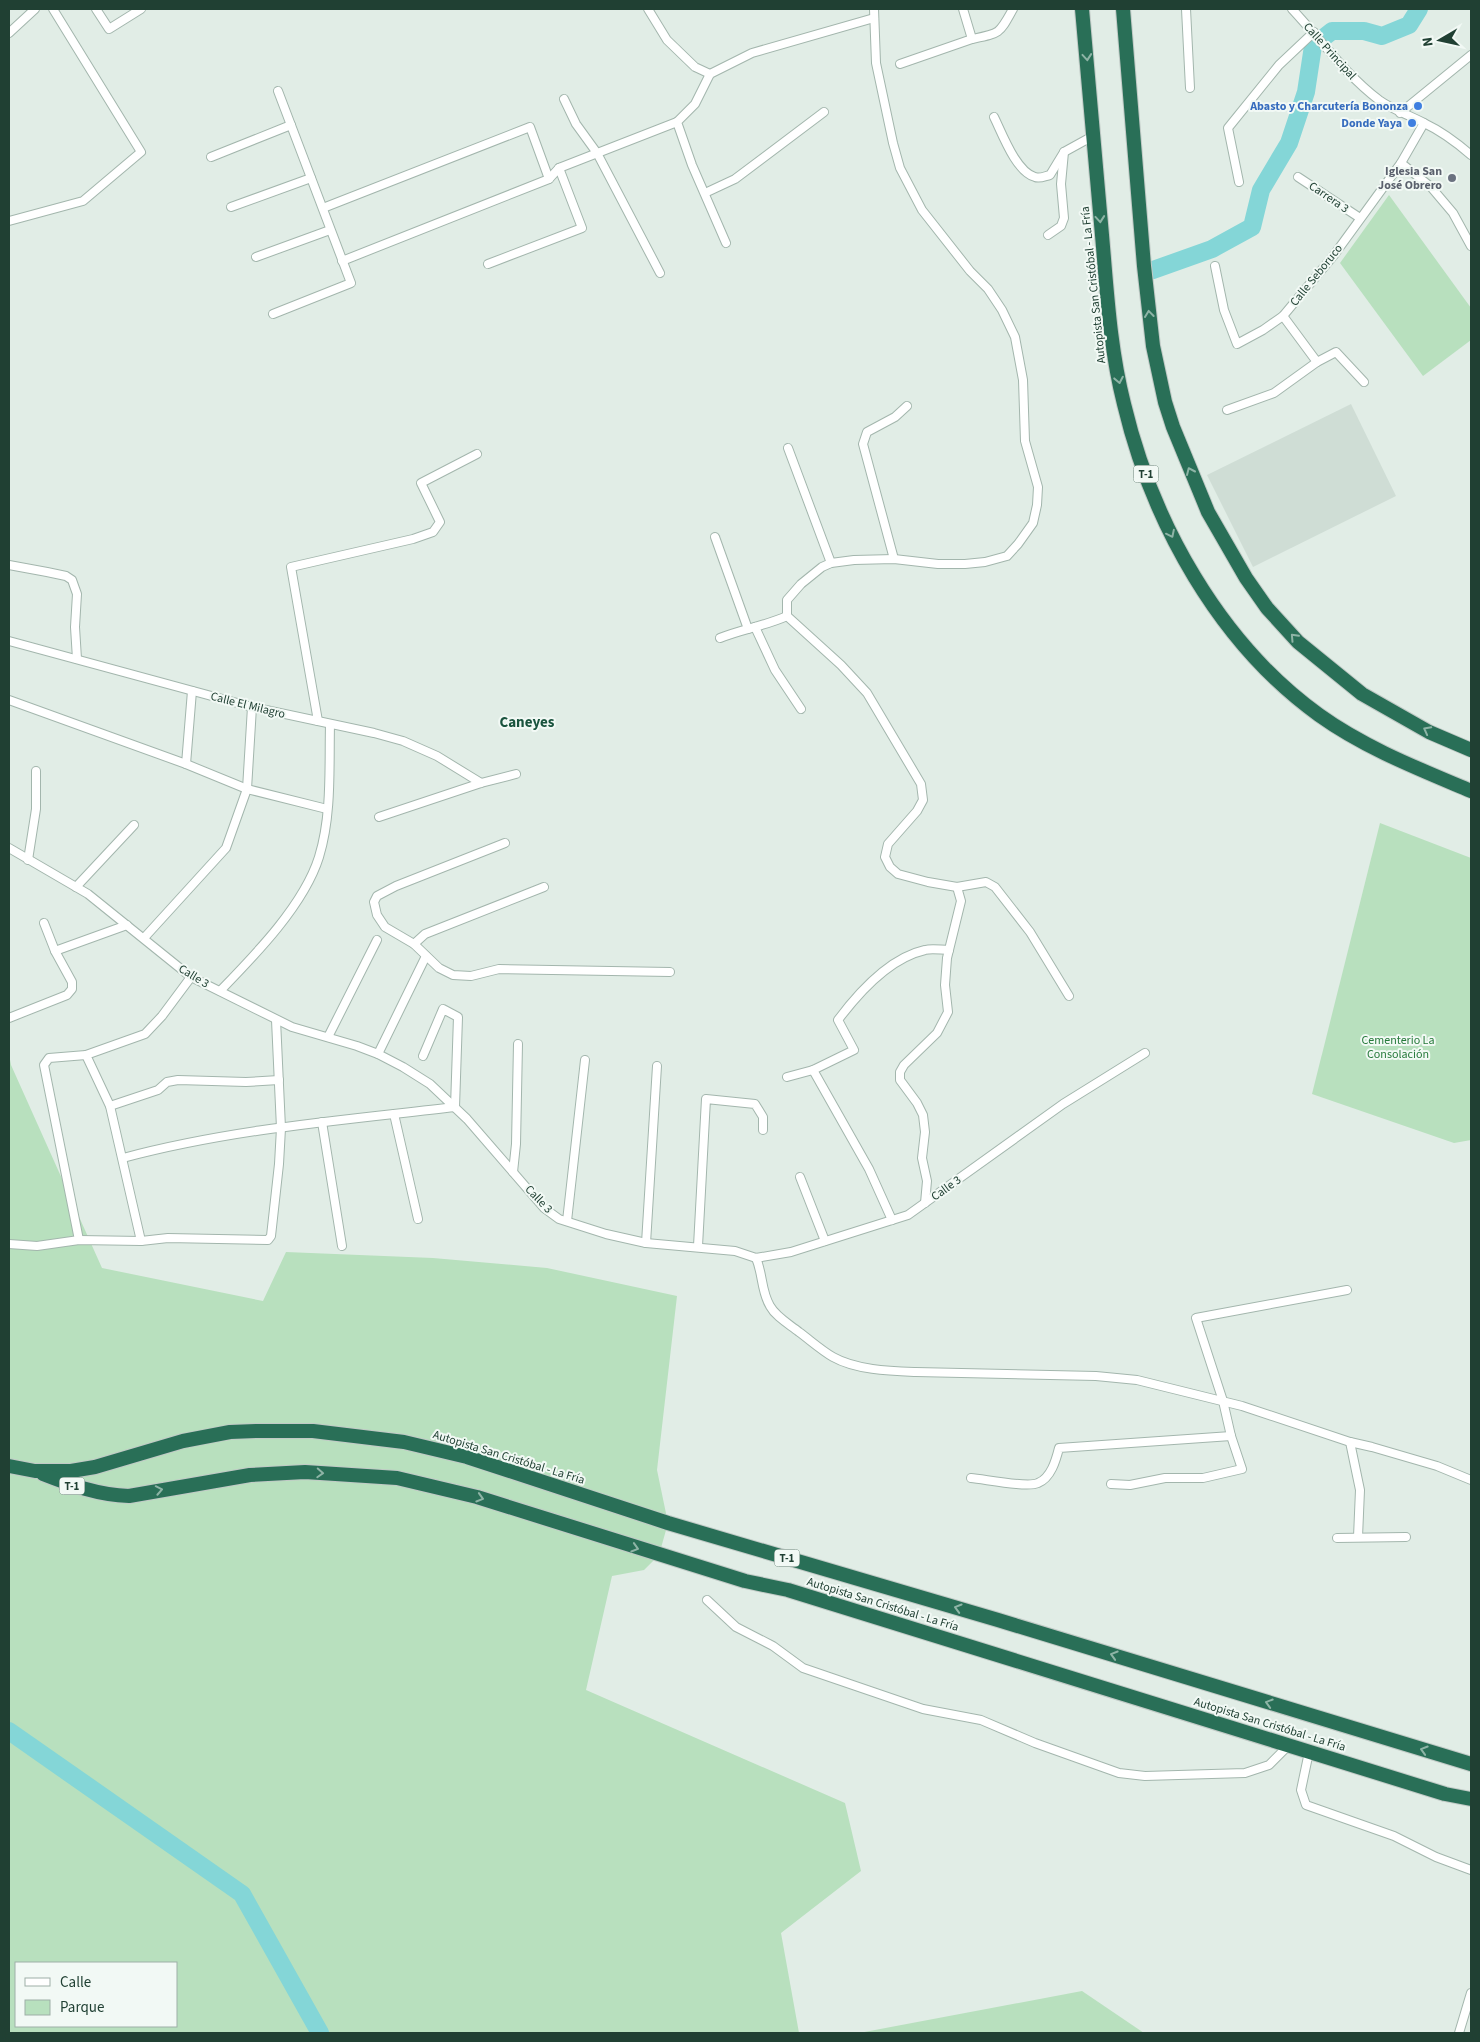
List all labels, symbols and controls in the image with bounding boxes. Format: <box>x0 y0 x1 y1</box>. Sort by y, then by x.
north arrow <box>1415 15 1465 65</box>
street label: Calle Principal <box>1299 19 1360 84</box>
text: N <box>1418 36 1439 48</box>
one-way arrow <box>1081 54 1092 62</box>
place label: Abasto y Charcutería Bononza <box>1249 98 1408 115</box>
marker: Abasto y Charcutería Bononza <box>1412 100 1424 112</box>
place label: Donde Yaya <box>1341 115 1402 132</box>
marker: Donde Yaya <box>1406 117 1418 129</box>
place label: Iglesia San José Obrero <box>1378 163 1442 194</box>
marker: Iglesia San José Obrero <box>1446 172 1458 184</box>
street label: Carrera 3 <box>1305 178 1352 217</box>
street label: Autopista San Cristóbal - La Fría <box>1077 206 1110 364</box>
one-way arrow <box>1095 216 1106 224</box>
street label: Calle Seboruco <box>1286 241 1347 310</box>
one-way arrow <box>1144 310 1155 318</box>
one-way arrow <box>1113 376 1124 385</box>
road number: T-1 <box>1134 466 1158 482</box>
one-way arrow <box>1186 467 1197 476</box>
one-way arrow <box>1165 529 1175 538</box>
one-way arrow <box>1291 634 1300 643</box>
street label: Calle El Milagro <box>209 688 287 723</box>
district label: Caneyes <box>499 712 555 733</box>
one-way arrow <box>1423 726 1432 736</box>
street label: Calle 3 <box>175 961 212 992</box>
park label: Cementerio La Consolación <box>1361 1032 1435 1063</box>
street label: Calle 3 <box>928 1172 965 1205</box>
street label: Calle 3 <box>521 1181 556 1217</box>
street label: Autopista San Cristóbal - La Fría <box>431 1426 587 1489</box>
one-way arrow <box>316 1467 324 1478</box>
road number: T-1 <box>60 1478 84 1494</box>
one-way arrow <box>155 1486 163 1496</box>
one-way arrow <box>475 1493 483 1503</box>
one-way arrow <box>630 1542 638 1552</box>
road number: T-1 <box>774 1550 800 1566</box>
street label: Autopista San Cristóbal - La Fría <box>805 1573 961 1636</box>
one-way arrow <box>955 1603 963 1613</box>
one-way arrow <box>1110 1651 1118 1661</box>
street label: Autopista San Cristóbal - La Fría <box>1192 1693 1348 1756</box>
one-way arrow <box>1265 1698 1274 1708</box>
one-way arrow <box>1421 1745 1429 1755</box>
legend <box>15 1962 178 2027</box>
text: Calle <box>60 1972 91 1993</box>
text: Parque <box>60 1997 104 2018</box>

